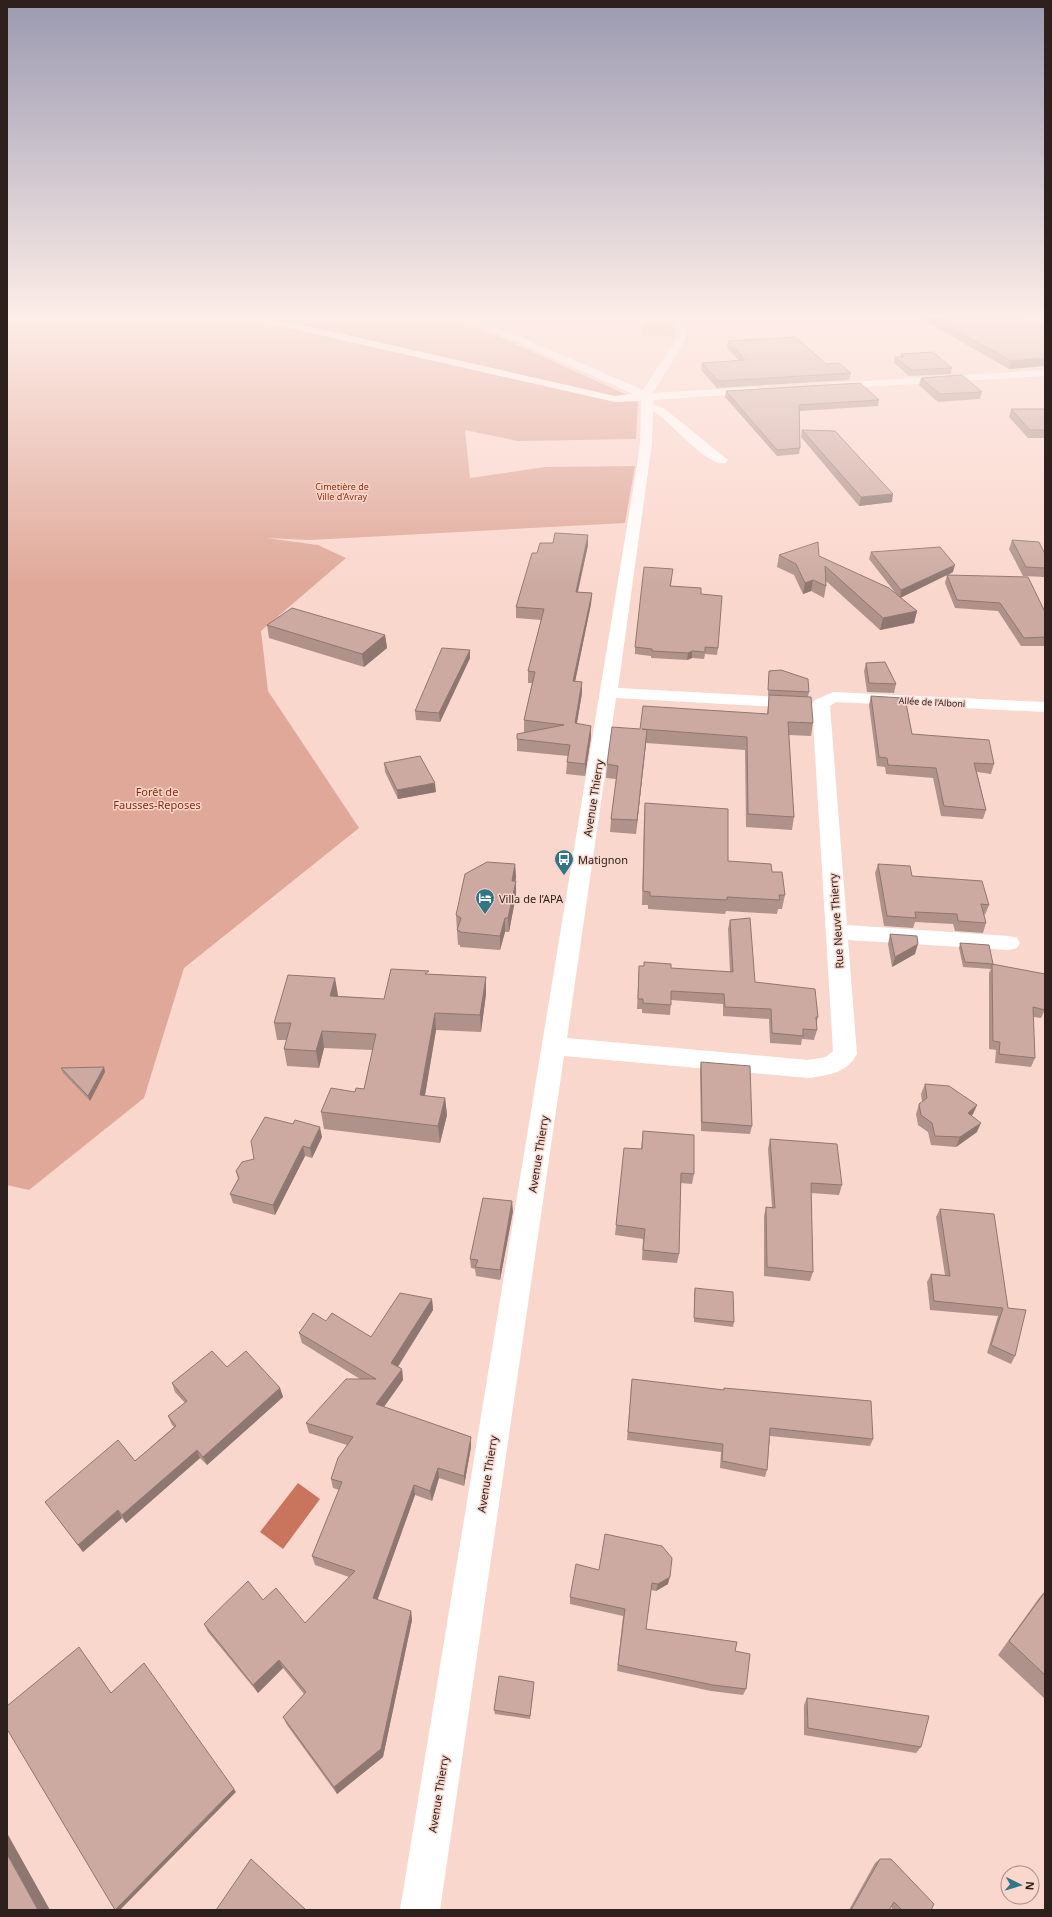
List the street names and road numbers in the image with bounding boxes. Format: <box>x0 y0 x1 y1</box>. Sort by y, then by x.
street label: Allée de l'Alboni <box>898 694 966 710</box>
street label: Avenue Thierry <box>579 758 607 838</box>
street label: Rue Neuve Thierry <box>825 873 847 969</box>
street label: Avenue Thierry <box>524 1114 552 1194</box>
street label: Avenue Thierry <box>473 1434 501 1514</box>
street label: Avenue Thierry <box>424 1754 452 1834</box>

